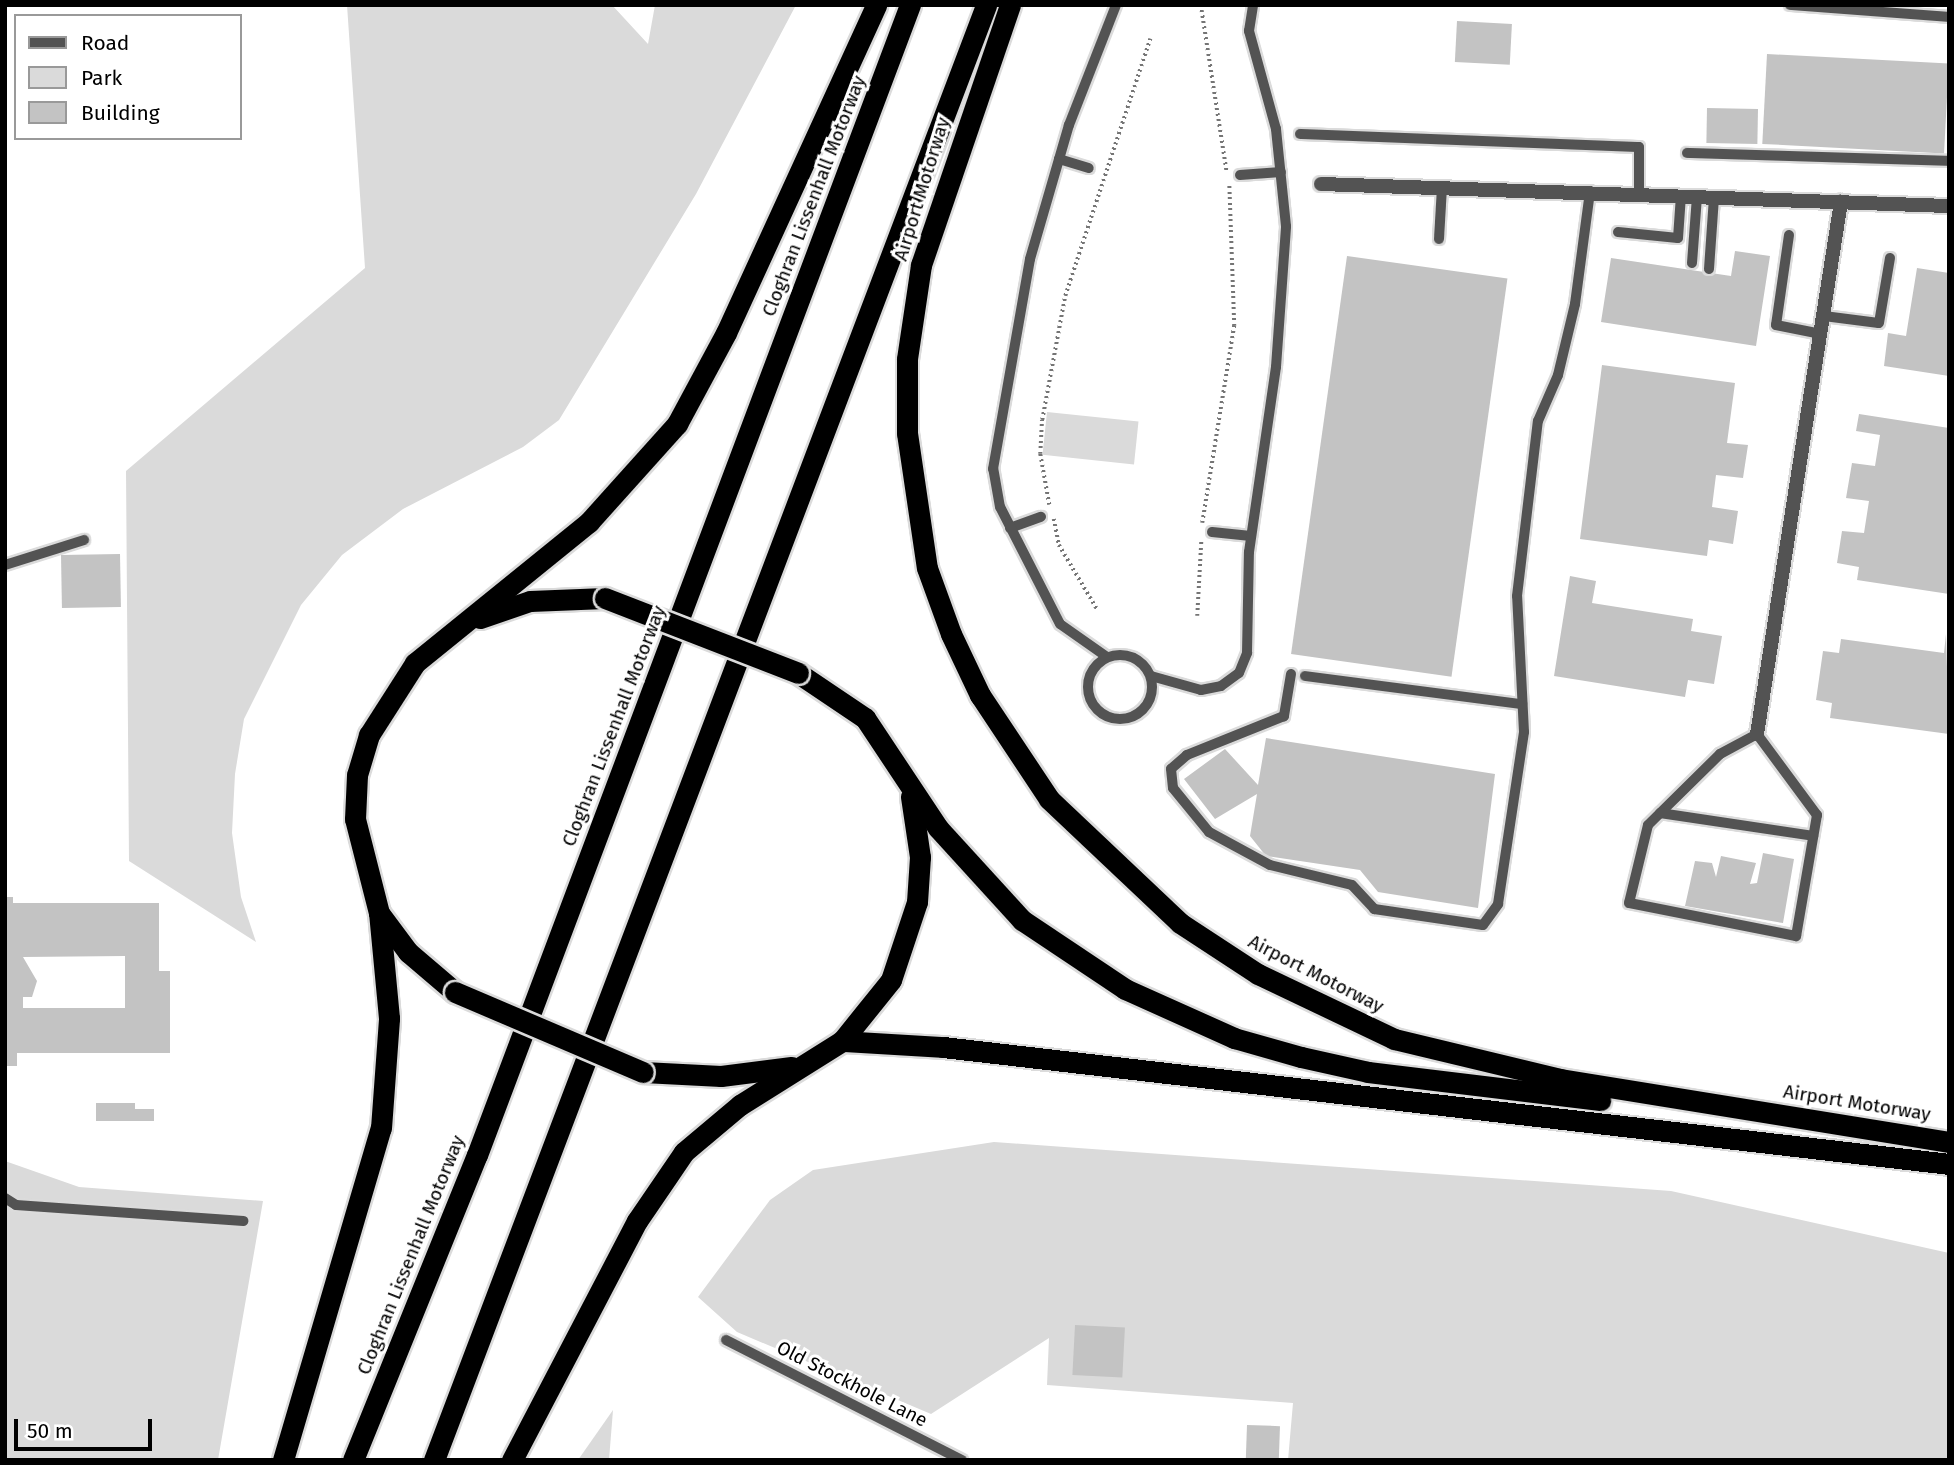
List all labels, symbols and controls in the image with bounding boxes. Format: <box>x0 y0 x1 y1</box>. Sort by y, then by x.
legend <box>14 14 242 140</box>
text: Road <box>81 30 129 56</box>
text: Park <box>81 65 122 91</box>
street label: Cloghran Lissenhall Motorway <box>757 72 871 320</box>
text: Building <box>81 100 160 126</box>
street label: Airport Motorway <box>889 114 955 264</box>
street label: Cloghran Lissenhall Motorway <box>557 602 671 850</box>
street label: Airport Motorway <box>1245 930 1387 1018</box>
street label: Airport Motorway <box>1782 1080 1932 1126</box>
street label: Cloghran Lissenhall Motorway <box>352 1132 470 1378</box>
street label: Old Stockhole Lane <box>773 1336 931 1432</box>
scale bar <box>18 1406 156 1450</box>
text: 50 m <box>27 1418 73 1444</box>

